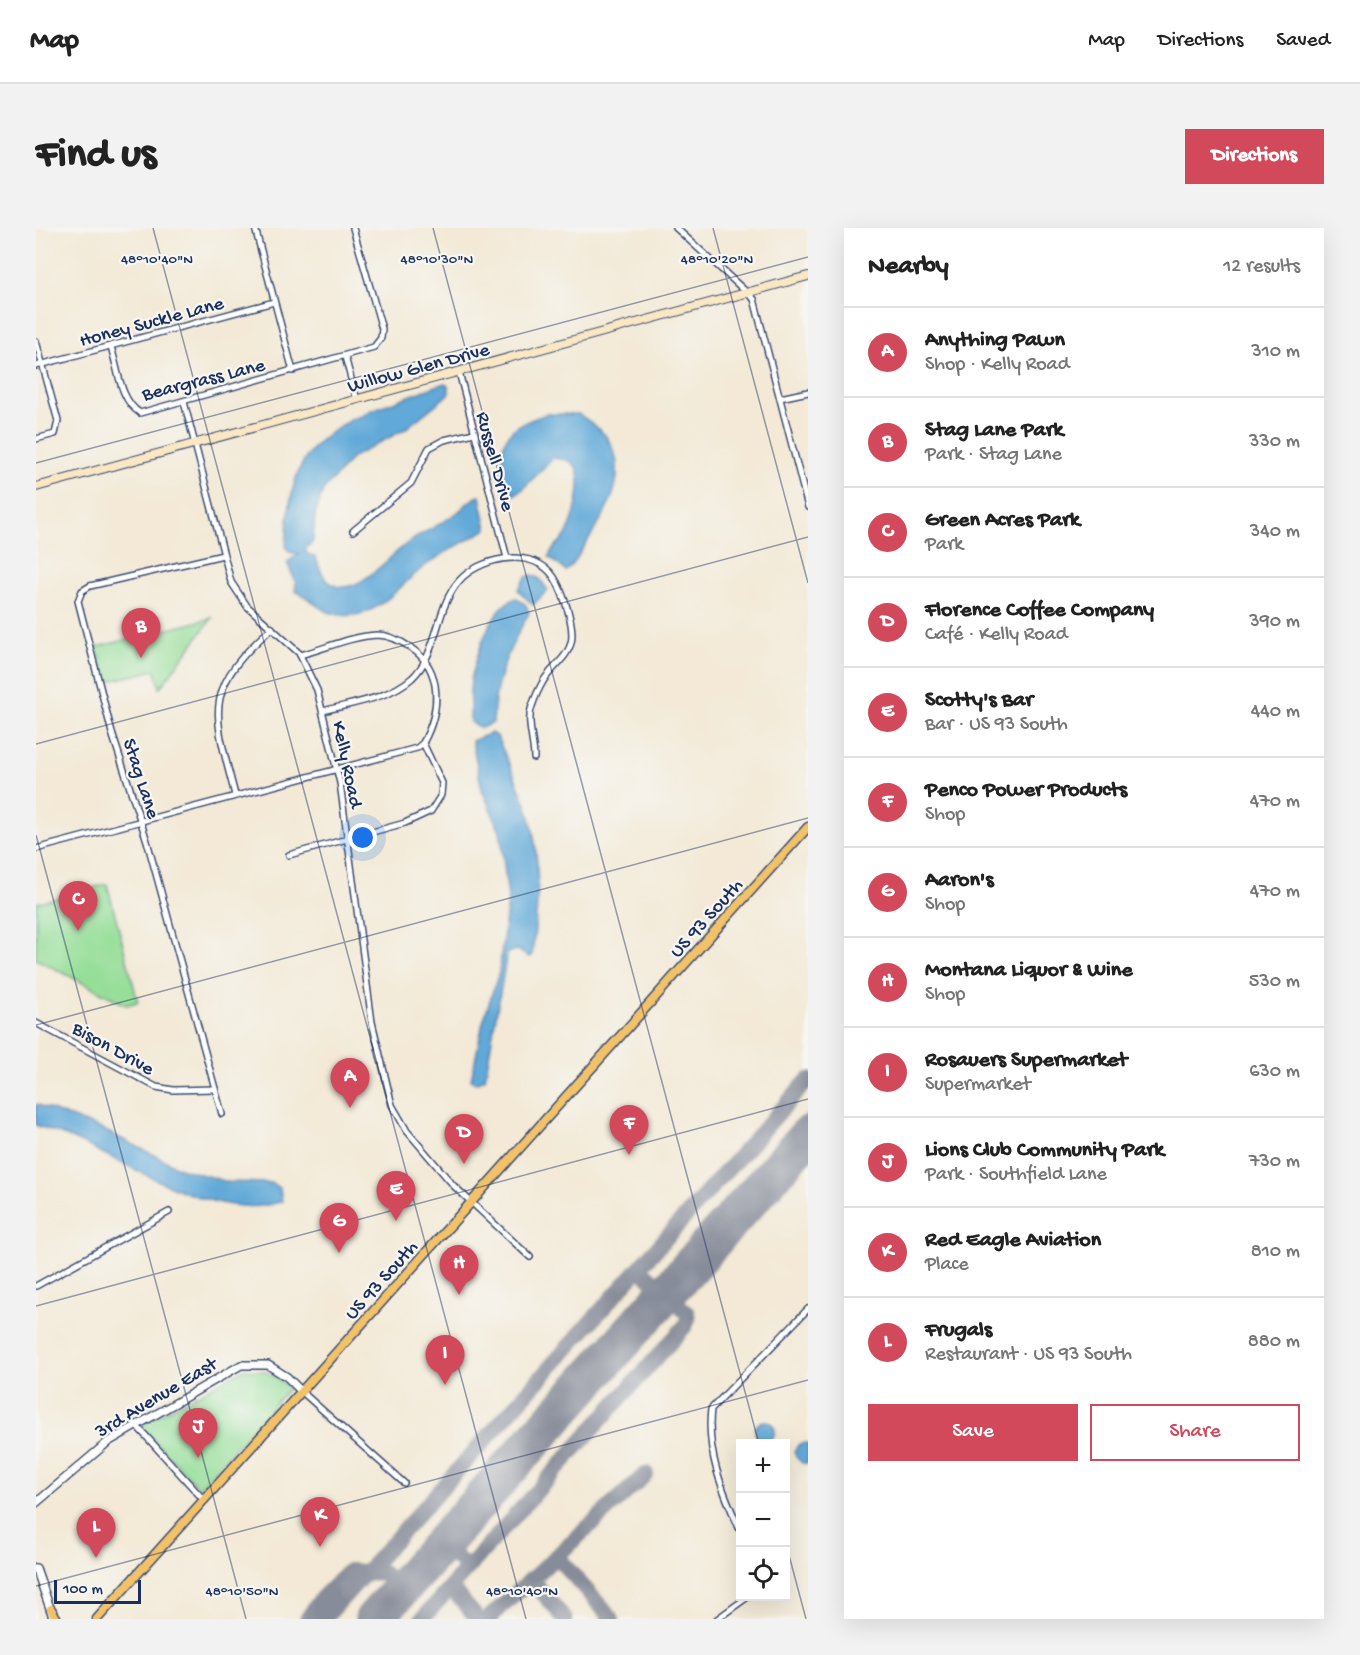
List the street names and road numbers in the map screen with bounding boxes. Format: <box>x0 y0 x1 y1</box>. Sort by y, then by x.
street label: Honey Suckle Lane <box>77 293 227 354</box>
street label: Willow Glen Drive <box>345 339 493 399</box>
street label: Beargrass Lane <box>139 355 268 408</box>
street label: Russell Drive <box>469 410 518 515</box>
street label: Kelly Road <box>325 719 366 813</box>
street label: Stag Lane <box>116 736 164 823</box>
street label: US 93 South <box>666 875 749 964</box>
street label: Bison Drive <box>66 1018 158 1082</box>
street label: US 93 South <box>341 1237 424 1326</box>
street label: 3rd Avenue East <box>91 1353 223 1445</box>

